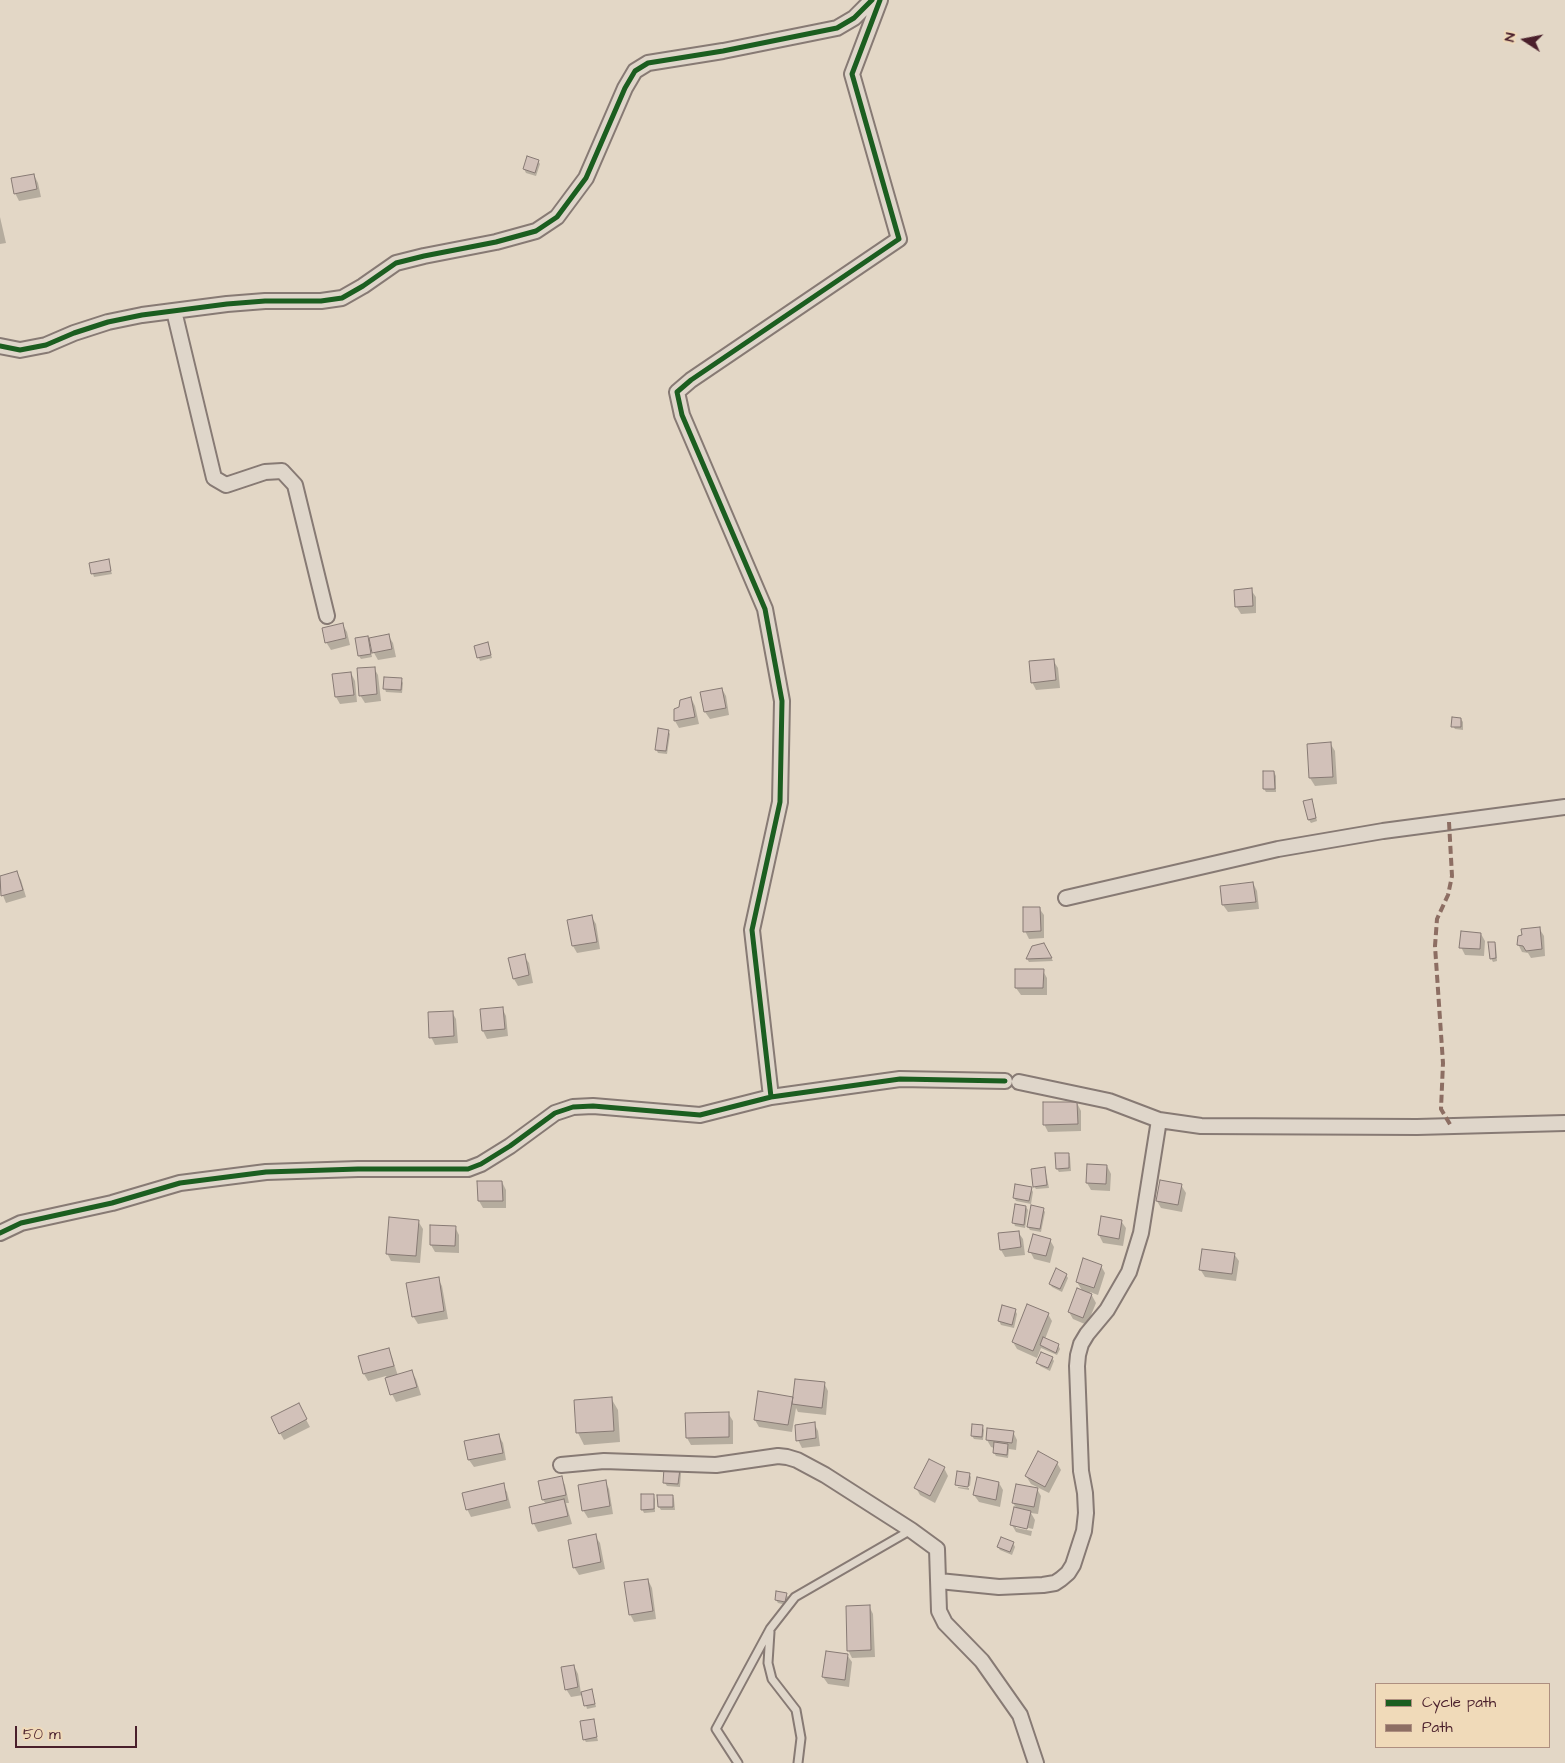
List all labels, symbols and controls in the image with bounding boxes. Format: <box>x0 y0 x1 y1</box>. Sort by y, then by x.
north arrow <box>1500 15 1550 65</box>
text: N <box>1500 31 1521 43</box>
legend <box>1375 1683 1550 1748</box>
text: Cycle path <box>1422 1692 1496 1713</box>
scale bar <box>18 1716 140 1748</box>
text: Path <box>1422 1717 1453 1738</box>
text: 50 m <box>23 1724 61 1745</box>

